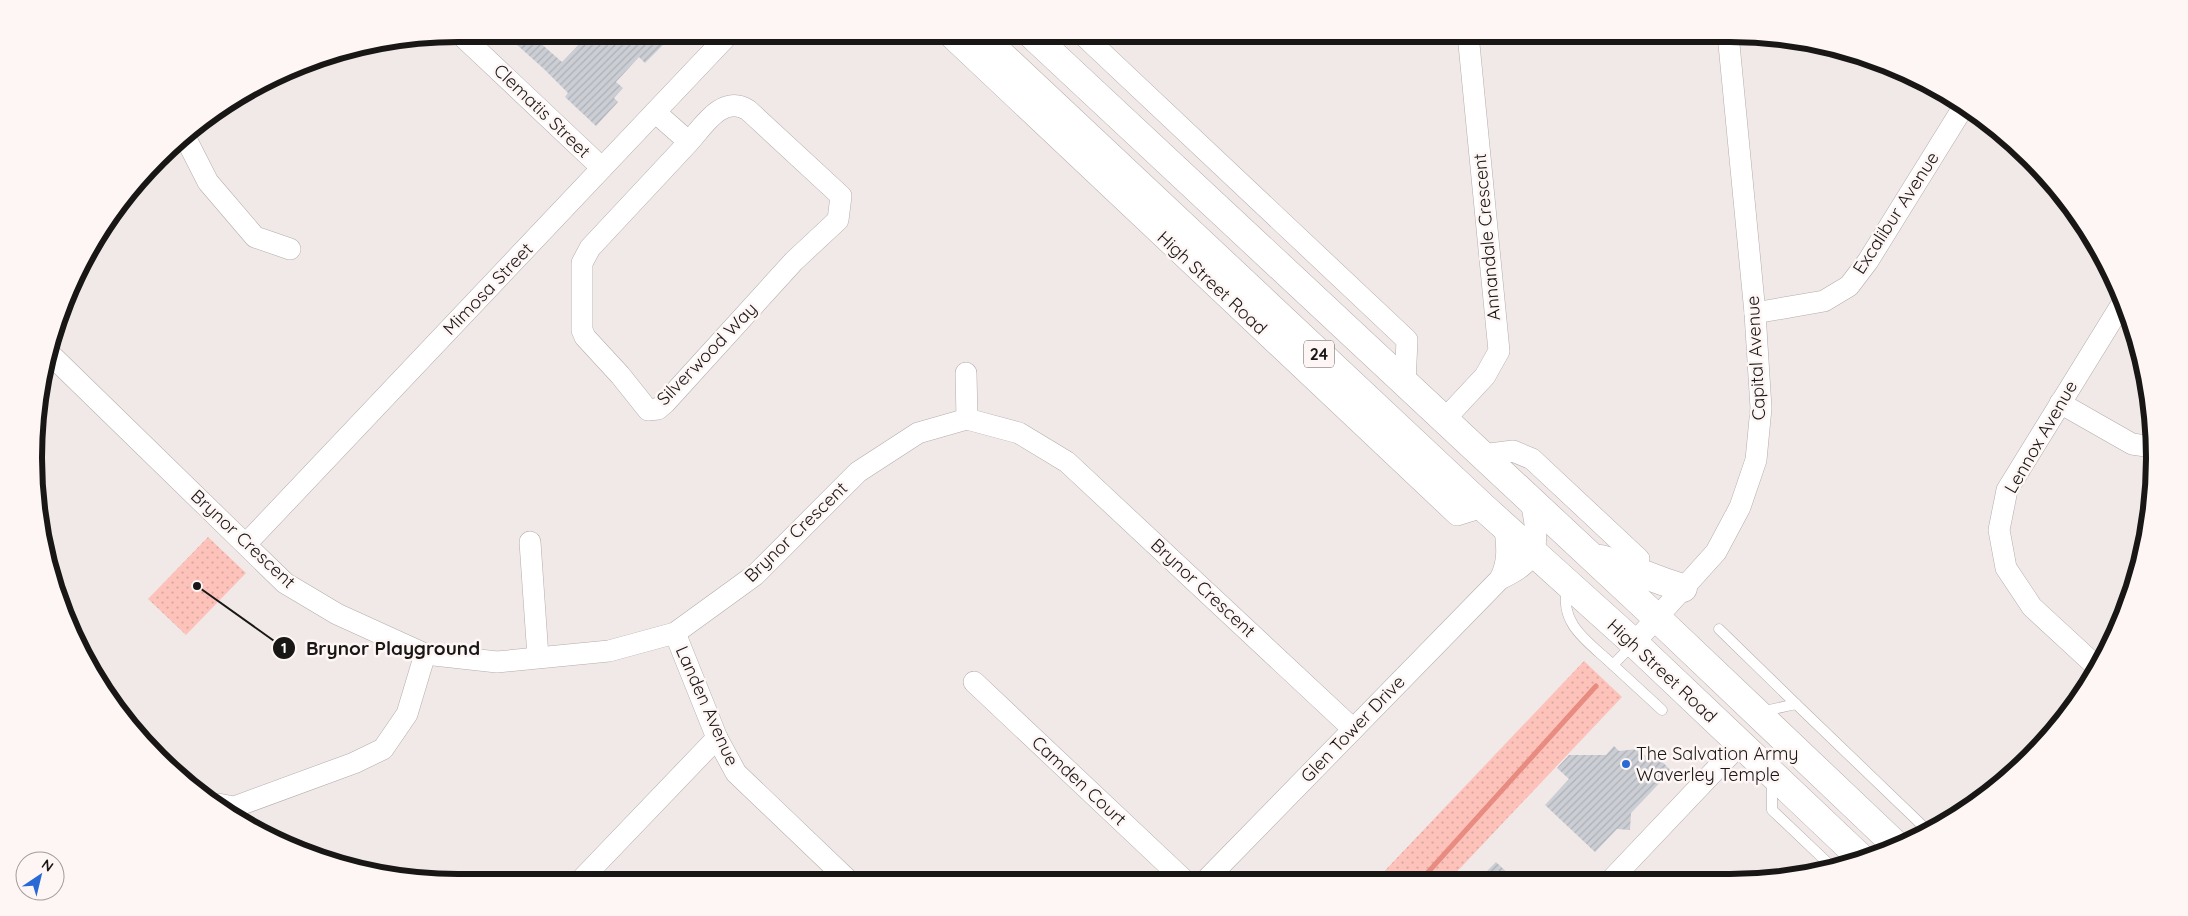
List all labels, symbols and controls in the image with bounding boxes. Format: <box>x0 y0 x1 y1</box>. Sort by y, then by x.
street label: Clematis Street <box>489 59 596 163</box>
street label: Excalibur Avenue <box>1847 147 1944 278</box>
street label: Annandale Crescent <box>1468 153 1505 321</box>
street label: High Street Road <box>1153 226 1272 339</box>
street label: Mimosa Street <box>438 238 537 340</box>
street label: Capital Avenue <box>1741 295 1770 421</box>
street label: Silverwood Way <box>652 297 762 410</box>
road number: 24 <box>1304 340 1334 368</box>
street label: Lennox Avenue <box>1999 376 2082 497</box>
street label: Brynor Crescent <box>739 477 852 587</box>
street label: Brynor Crescent <box>186 484 301 593</box>
street label: Brynor Crescent <box>1146 533 1261 642</box>
street label: High Street Road <box>1603 614 1722 727</box>
callout: Brynor Playground <box>271 631 490 665</box>
text: Brynor Playground <box>306 636 480 660</box>
text: 1 <box>281 638 287 657</box>
street label: Landen Avenue <box>671 642 744 769</box>
street label: Glen Tower Drive <box>1296 670 1410 787</box>
street label: Camden Court <box>1027 731 1132 830</box>
place label: The Salvation Army Waverley Temple <box>1636 742 1799 786</box>
marker: The Salvation Army Waverley Temple <box>1620 758 1632 770</box>
north arrow <box>15 851 65 901</box>
text: N <box>38 855 57 876</box>

